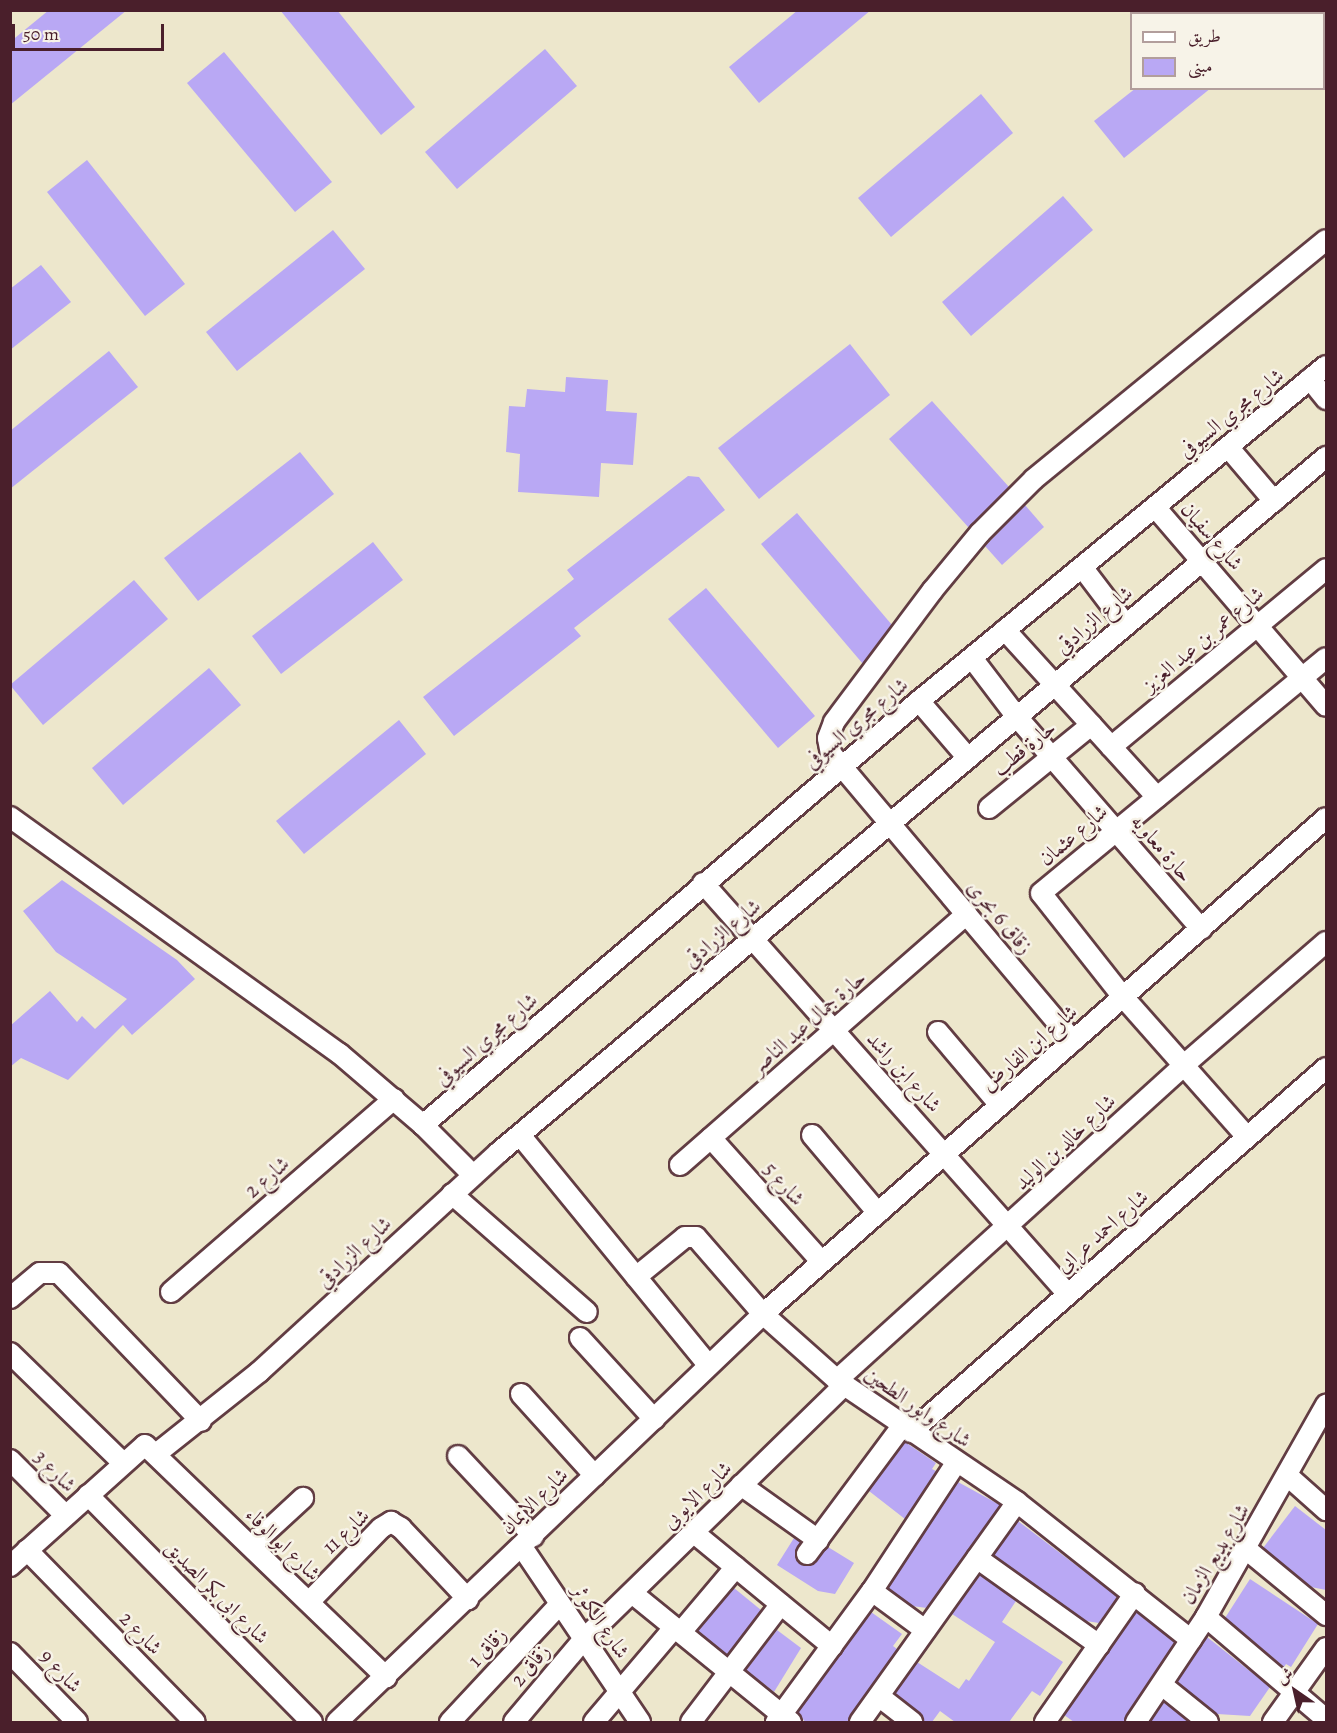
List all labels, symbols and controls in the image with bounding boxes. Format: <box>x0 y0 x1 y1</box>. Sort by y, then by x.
scale bar <box>15 12 166 50</box>
legend <box>1130 12 1325 90</box>
text: 50 m <box>23 22 59 46</box>
text: طريق <box>1188 24 1221 48</box>
text: مبنى <box>1188 54 1213 78</box>
street label: شارع مجري السيوفي <box>1173 363 1289 463</box>
street label: شارع سفيان <box>1175 497 1249 575</box>
street label: شارع الزرادقي <box>1050 580 1138 660</box>
street label: شارع عمر بن عبد العزيز <box>1137 581 1269 697</box>
street label: شارع مجري السيوفي <box>799 672 913 774</box>
street label: حارة قطب <box>987 715 1061 781</box>
street label: شارع عثمان <box>1033 799 1113 871</box>
street label: حارة معاويه <box>1126 809 1198 887</box>
street label: زقاق 6 بحرى <box>962 875 1038 959</box>
street label: شارع الزرادقي <box>678 893 766 973</box>
street label: حارة جمال عبد الناصر <box>745 965 871 1079</box>
street label: شارع مجري السيوفي <box>429 987 543 1091</box>
street label: شارع ابن الفارض <box>976 999 1082 1097</box>
street label: شارع ابن راشد <box>861 1026 947 1118</box>
street label: شارع خالد بن الوليد <box>1009 1089 1121 1195</box>
street label: شارع 2 <box>240 1151 294 1203</box>
street label: شارع 5 <box>758 1157 810 1211</box>
street label: شارع احمد عرابى <box>1051 1184 1153 1278</box>
street label: شارع الزرادقي <box>311 1211 397 1293</box>
street label: شارع وابور الطحين <box>860 1361 976 1453</box>
street label: شارع 3 <box>29 1445 81 1497</box>
street label: شارع الايوبى <box>657 1456 737 1534</box>
street label: شارع الايمان <box>495 1463 573 1539</box>
street label: شارع بديع الزمان <box>1175 1499 1255 1609</box>
street label: شارع ابو الوفاء <box>240 1502 326 1586</box>
street label: شارع 11 <box>317 1503 375 1559</box>
street label: شارع ابى بكر الصديق <box>160 1535 274 1649</box>
street label: شارع الكوثر <box>567 1579 635 1663</box>
street label: شارع 2 <box>114 1606 168 1660</box>
street label: زقاق 1 <box>462 1622 512 1672</box>
street label: زقاق 2 <box>505 1639 555 1691</box>
street label: شارع 9 <box>35 1644 87 1698</box>
north arrow <box>1265 1661 1325 1721</box>
text: ش <box>1272 1663 1298 1690</box>

